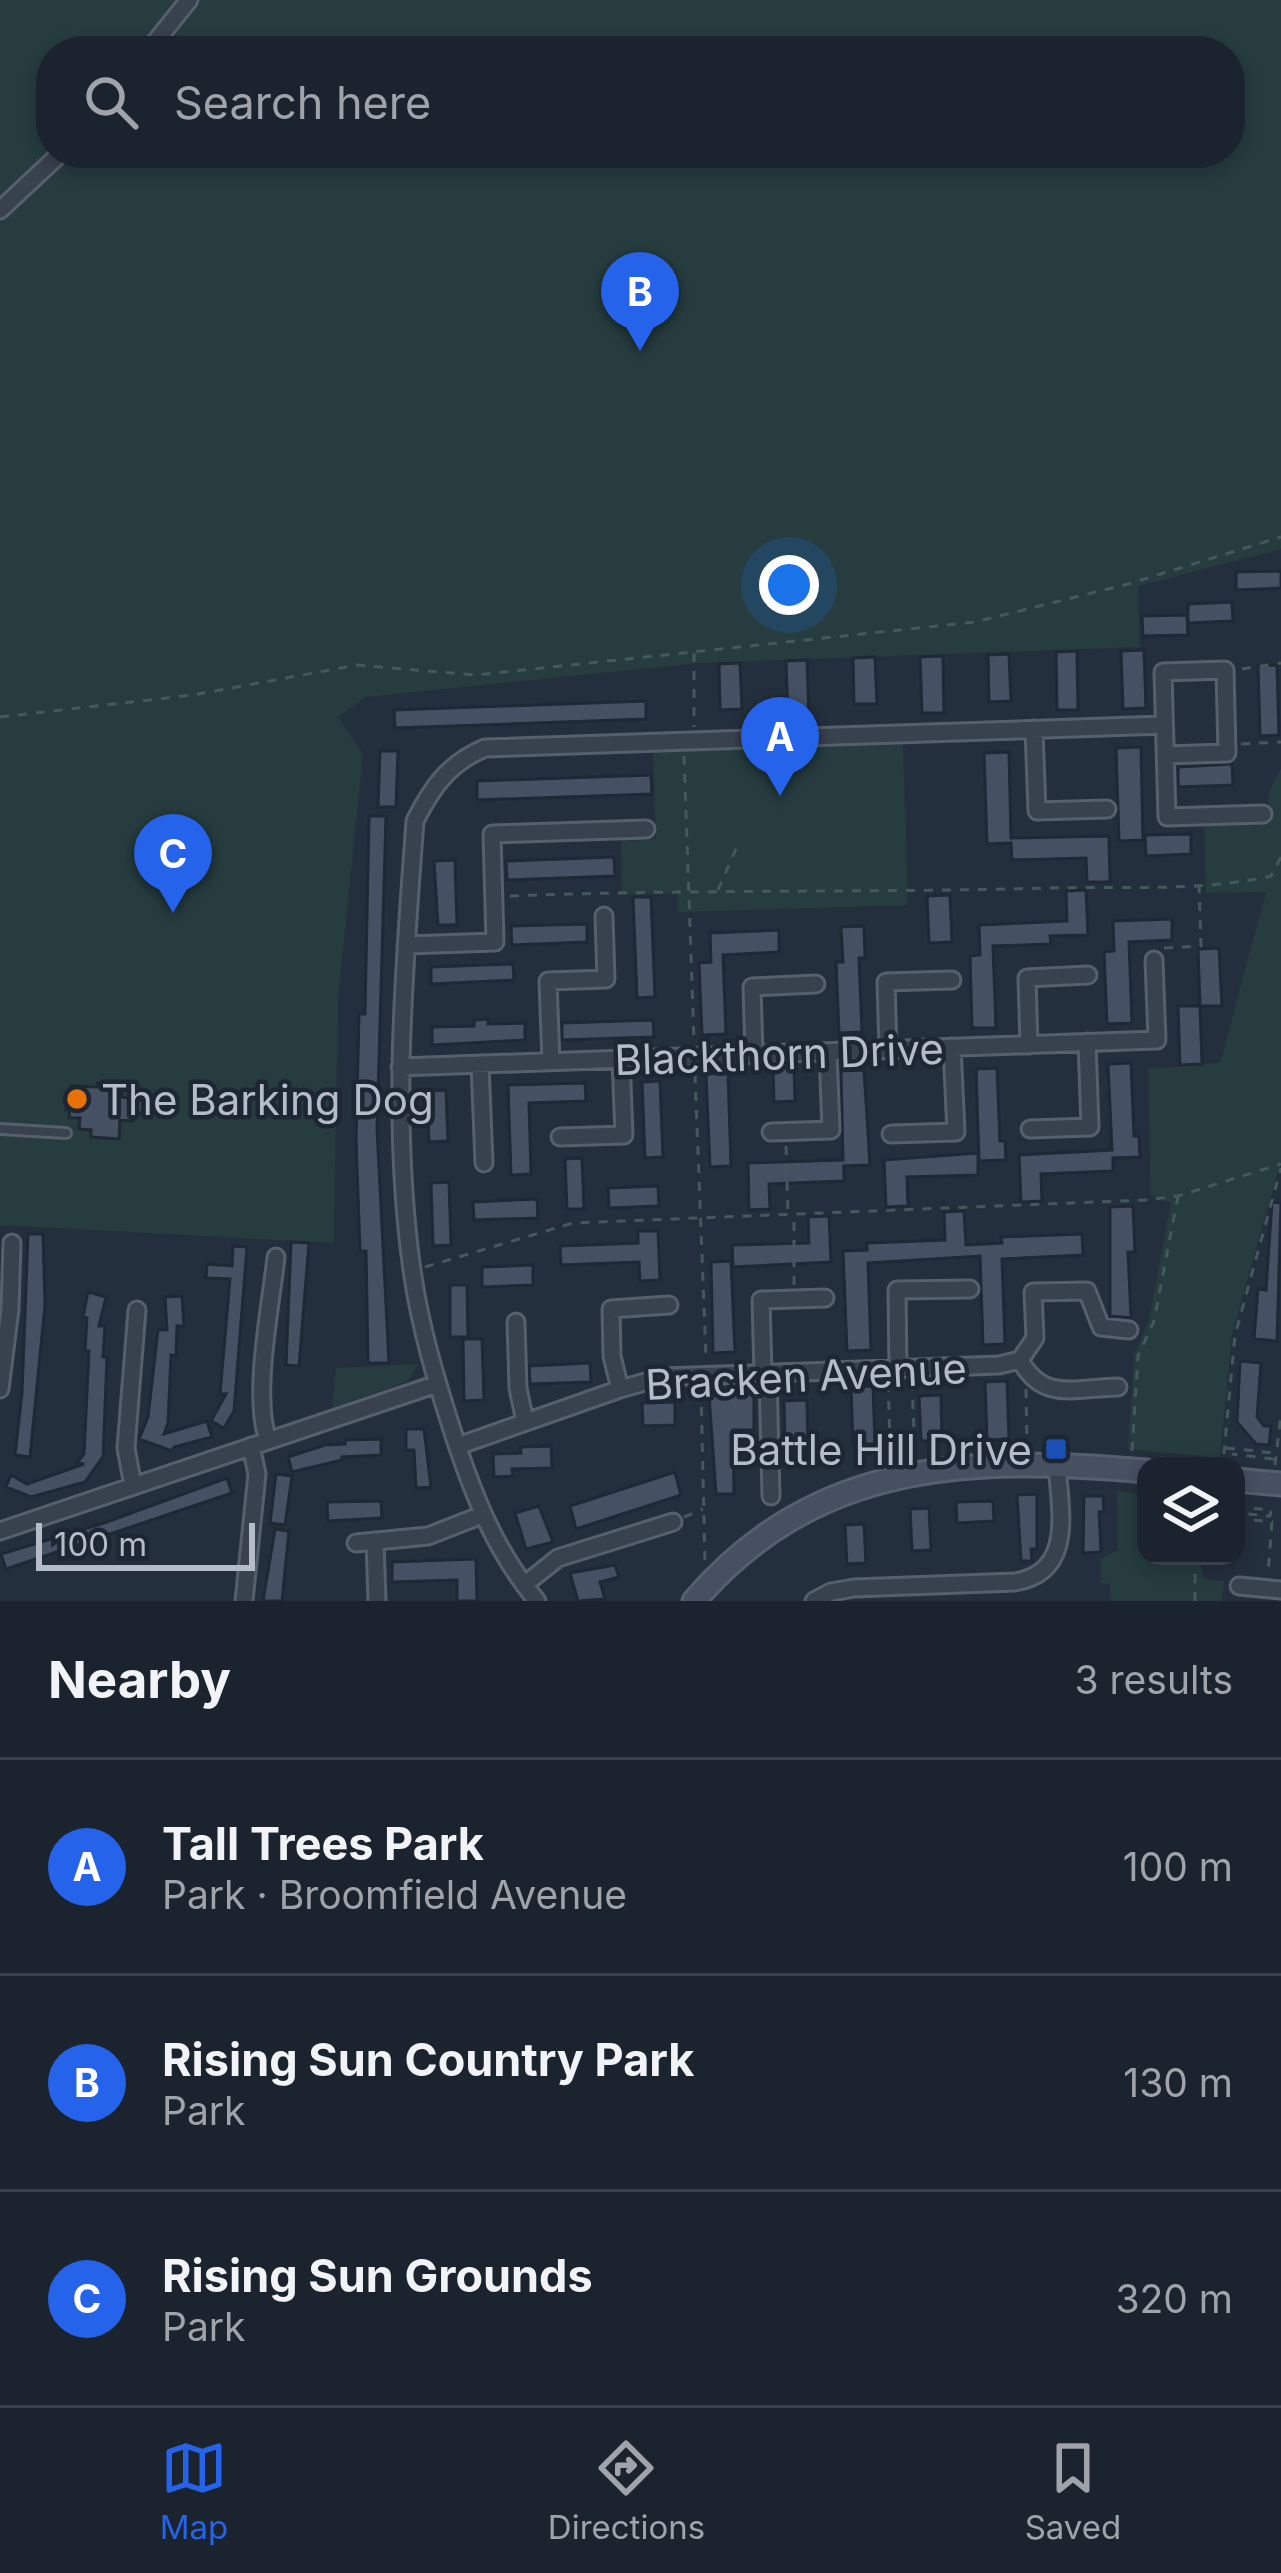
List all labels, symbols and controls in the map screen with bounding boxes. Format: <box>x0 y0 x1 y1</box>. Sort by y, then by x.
search box <box>36 36 1245 168</box>
icon: search <box>78 69 144 135</box>
text: Search here <box>174 75 431 130</box>
pin: B <box>601 252 679 351</box>
your location <box>759 555 819 615</box>
pin: A <box>741 697 819 796</box>
pin: C <box>134 814 212 913</box>
street label: Blackthorn Drive <box>614 1023 944 1085</box>
place label: The Barking Dog <box>101 1074 434 1125</box>
marker: The Barking Dog <box>64 1086 90 1112</box>
street label: Bracken Avenue <box>644 1342 968 1410</box>
place label: Battle Hill Drive <box>730 1424 1032 1475</box>
marker: Battle Hill Drive <box>1043 1436 1069 1462</box>
map controls <box>1137 1457 1245 1565</box>
button: layers <box>1137 1457 1245 1565</box>
scale bar <box>36 1517 255 1570</box>
text: 100 m <box>54 1524 147 1564</box>
text: Nearby <box>48 1649 231 1710</box>
text: 3 results <box>1075 1656 1233 1703</box>
text: Tall Trees Park <box>162 1816 484 1871</box>
text: A <box>72 1843 102 1890</box>
text: 100 m <box>1123 1843 1233 1890</box>
text: Park · Broomfield Avenue <box>162 1871 627 1918</box>
text: Rising Sun Country Park <box>162 2032 694 2087</box>
text: B <box>74 2059 100 2106</box>
text: 130 m <box>1123 2059 1233 2106</box>
text: Park <box>162 2087 246 2134</box>
text: Rising Sun Grounds <box>162 2248 593 2303</box>
text: C <box>73 2275 101 2322</box>
text: 320 m <box>1115 2275 1233 2322</box>
text: Park <box>162 2303 246 2350</box>
tab: Map <box>160 2435 228 2547</box>
tab: Directions <box>548 2435 705 2547</box>
tab: Saved <box>1025 2435 1121 2547</box>

